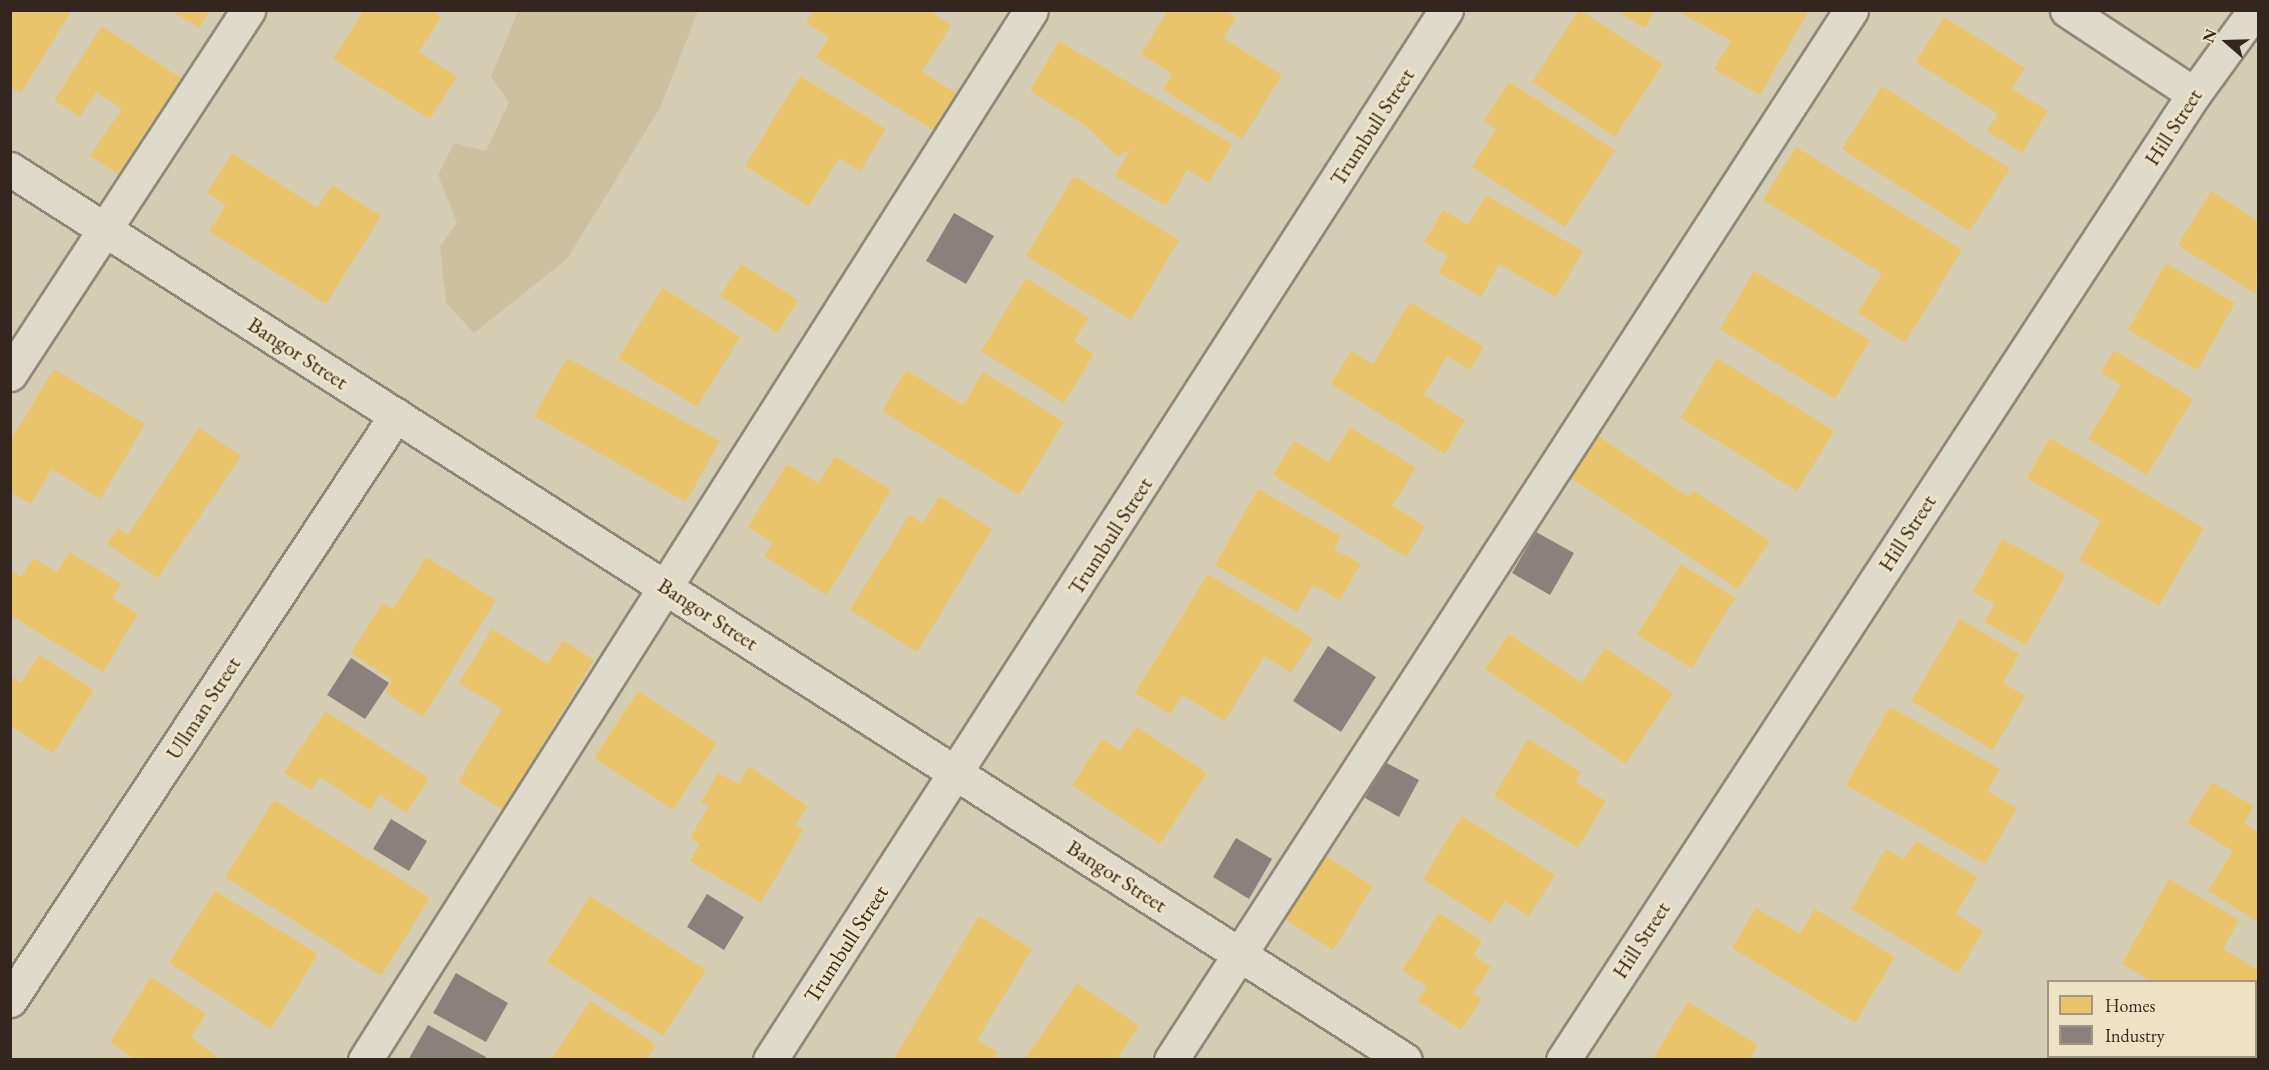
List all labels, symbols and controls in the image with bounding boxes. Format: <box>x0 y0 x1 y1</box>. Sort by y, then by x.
north arrow <box>2197 12 2257 72</box>
text: N <box>2198 26 2222 45</box>
street label: Trumbull Street <box>1324 63 1420 191</box>
street label: Hill Street <box>2138 84 2208 170</box>
street label: Bangor Street <box>243 311 353 395</box>
street label: Trumbull Street <box>1062 472 1158 600</box>
street label: Hill Street <box>1872 490 1942 576</box>
street label: Bangor Street <box>653 572 763 656</box>
street label: Ullman Street <box>160 652 246 764</box>
street label: Bangor Street <box>1062 834 1172 918</box>
street label: Trumbull Street <box>798 880 894 1008</box>
street label: Hill Street <box>1606 897 1676 983</box>
legend <box>2047 980 2257 1058</box>
text: Homes <box>2105 994 2155 1017</box>
text: Industry <box>2105 1024 2165 1047</box>

